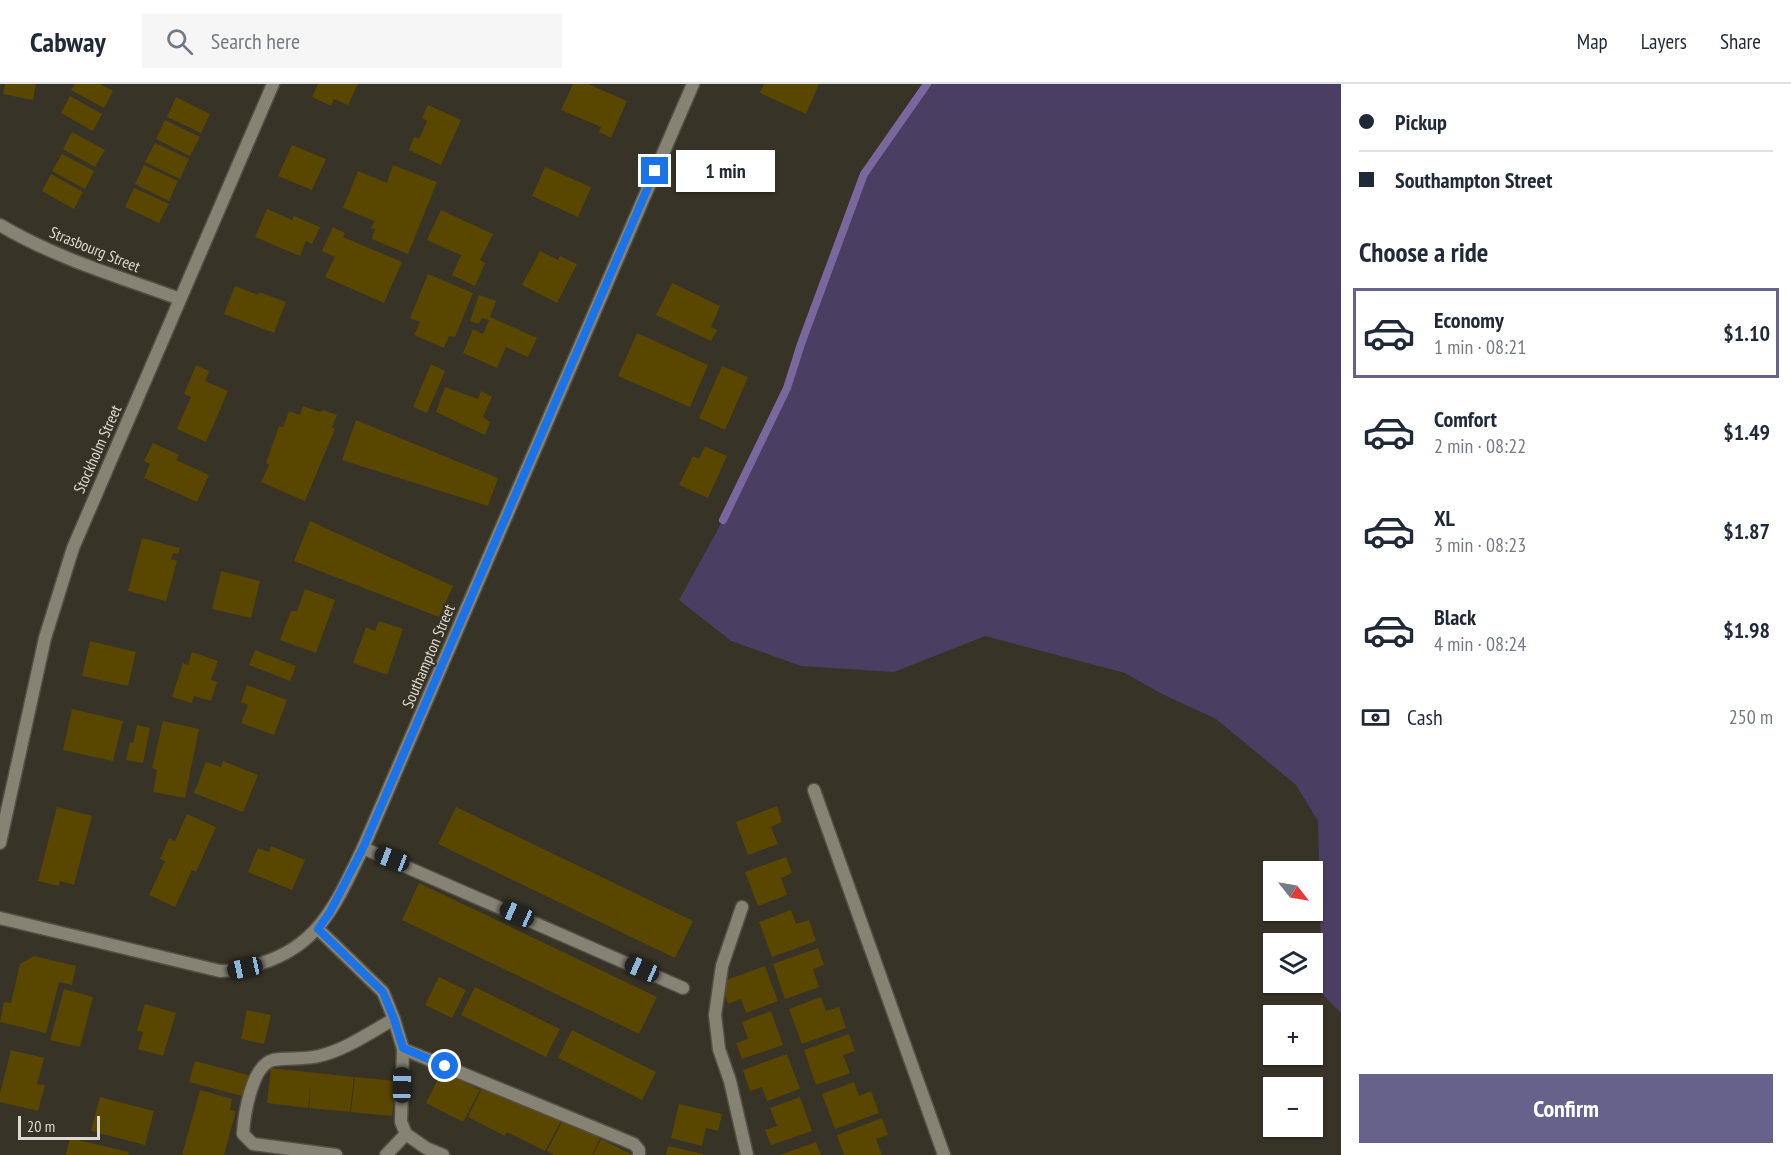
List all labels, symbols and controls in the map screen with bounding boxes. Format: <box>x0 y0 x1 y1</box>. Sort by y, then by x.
search box <box>142 14 562 68</box>
text: Cabway <box>30 23 106 60</box>
icon: search <box>163 25 196 58</box>
text: Search here <box>211 27 300 55</box>
text: Map <box>1577 28 1608 55</box>
text: Layers <box>1641 28 1687 55</box>
text: Share <box>1720 28 1761 55</box>
text: Pickup <box>1395 108 1447 136</box>
callout: 1 min <box>676 150 775 192</box>
route end <box>641 157 668 184</box>
text: 1 min <box>705 158 746 184</box>
text: Southampton Street <box>1395 166 1552 194</box>
street label: Strasbourg Street <box>47 222 144 276</box>
text: Choose a ride <box>1359 235 1488 269</box>
icon: car <box>1362 306 1416 360</box>
text: Economy <box>1434 306 1504 334</box>
text: $1.10 <box>1723 319 1770 347</box>
text: 1 min · 08:21 <box>1434 334 1526 360</box>
street label: Stockholm Street <box>69 401 126 496</box>
icon: car <box>1362 405 1416 459</box>
text: Comfort <box>1434 405 1497 433</box>
text: $1.49 <box>1723 418 1770 446</box>
text: 2 min · 08:22 <box>1434 433 1526 459</box>
icon: car <box>1362 504 1416 558</box>
text: XL <box>1434 504 1455 532</box>
text: $1.87 <box>1723 517 1770 545</box>
text: 3 min · 08:23 <box>1434 532 1526 558</box>
street label: Southampton Street <box>397 601 459 711</box>
icon: car <box>1362 603 1416 657</box>
text: Black <box>1434 603 1476 631</box>
text: $1.98 <box>1723 616 1770 644</box>
text: 4 min · 08:24 <box>1434 631 1526 657</box>
icon: cash <box>1359 701 1392 734</box>
text: Cash <box>1407 703 1443 731</box>
text: 250 m <box>1729 704 1773 730</box>
car <box>372 844 412 874</box>
north arrow <box>1263 861 1323 921</box>
map controls <box>1263 861 1323 1137</box>
car <box>497 898 537 930</box>
button: layers <box>1263 933 1323 993</box>
car <box>622 953 662 985</box>
car <box>226 955 264 981</box>
button: + <box>1263 1005 1323 1065</box>
route start <box>431 1052 458 1079</box>
car <box>393 1067 411 1103</box>
button: Confirm <box>1359 1074 1773 1143</box>
button: − <box>1263 1077 1323 1137</box>
scale bar <box>18 1113 100 1140</box>
text: 20 m <box>27 1116 55 1136</box>

